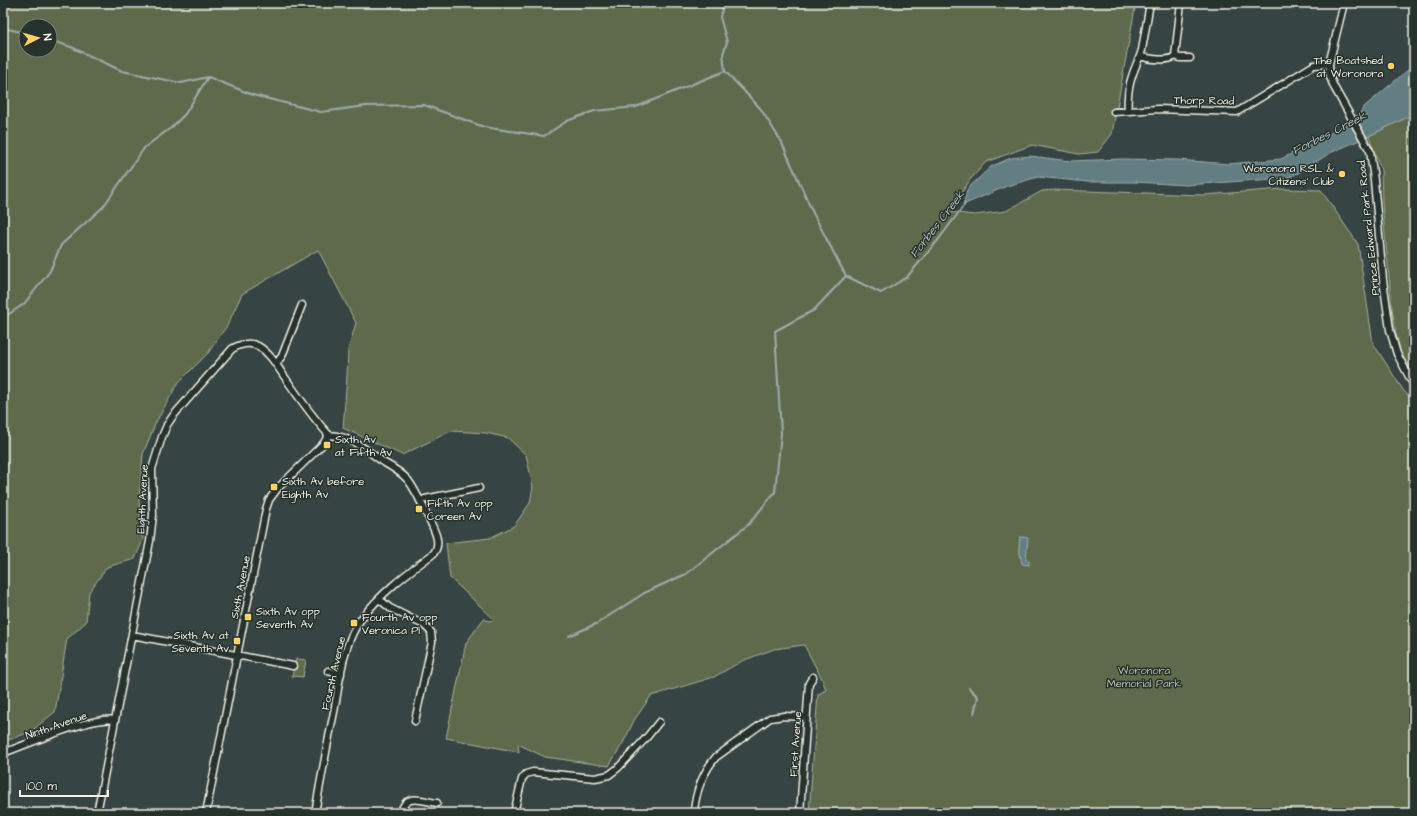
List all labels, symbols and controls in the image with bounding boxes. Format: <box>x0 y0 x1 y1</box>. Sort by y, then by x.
north arrow <box>18 18 58 58</box>
text: N <box>40 33 55 41</box>
place label: The Boatshed at Woronora <box>1314 53 1383 81</box>
marker: The Boatshed at Woronora <box>1386 61 1396 71</box>
street label: Thorp Road <box>1174 92 1235 109</box>
water label: Forbes Creek <box>1289 107 1370 159</box>
street label: Prince Edward Park Road <box>1354 159 1383 296</box>
place label: Woronora RSL & Citizens’ Club <box>1243 161 1335 189</box>
marker: Woronora RSL & Citizens’ Club <box>1337 169 1347 179</box>
water label: Forbes Creek <box>906 187 969 262</box>
place label: Sixth Av at Fifth Av <box>335 432 393 460</box>
marker: Sixth Av at Fifth Av <box>322 440 332 450</box>
street label: Eighth Avenue <box>133 464 153 534</box>
place label: Sixth Av before Eighth Av <box>282 474 364 503</box>
marker: Sixth Av before Eighth Av <box>269 482 279 492</box>
place label: Fifth Av opp Coreen Av <box>427 496 493 524</box>
marker: Fifth Av opp Coreen Av <box>414 504 424 514</box>
street label: Sixth Avenue <box>227 554 254 620</box>
place label: Sixth Av opp Seventh Av <box>256 604 320 632</box>
place label: Fourth Av opp Veronica Pl <box>362 610 437 638</box>
marker: Sixth Av opp Seventh Av <box>243 612 253 622</box>
marker: Fourth Av opp Veronica Pl <box>349 618 359 628</box>
place label: Sixth Av at Seventh Av <box>172 628 230 656</box>
street label: Fourth Avenue <box>318 635 349 712</box>
marker: Sixth Av at Seventh Av <box>232 636 242 646</box>
park label: Woronora Memorial Park <box>1107 663 1182 691</box>
street label: Ninth Avenue <box>23 708 89 743</box>
street label: First Avenue <box>786 711 805 777</box>
scale bar <box>20 772 108 798</box>
text: 100 m <box>26 778 57 795</box>

